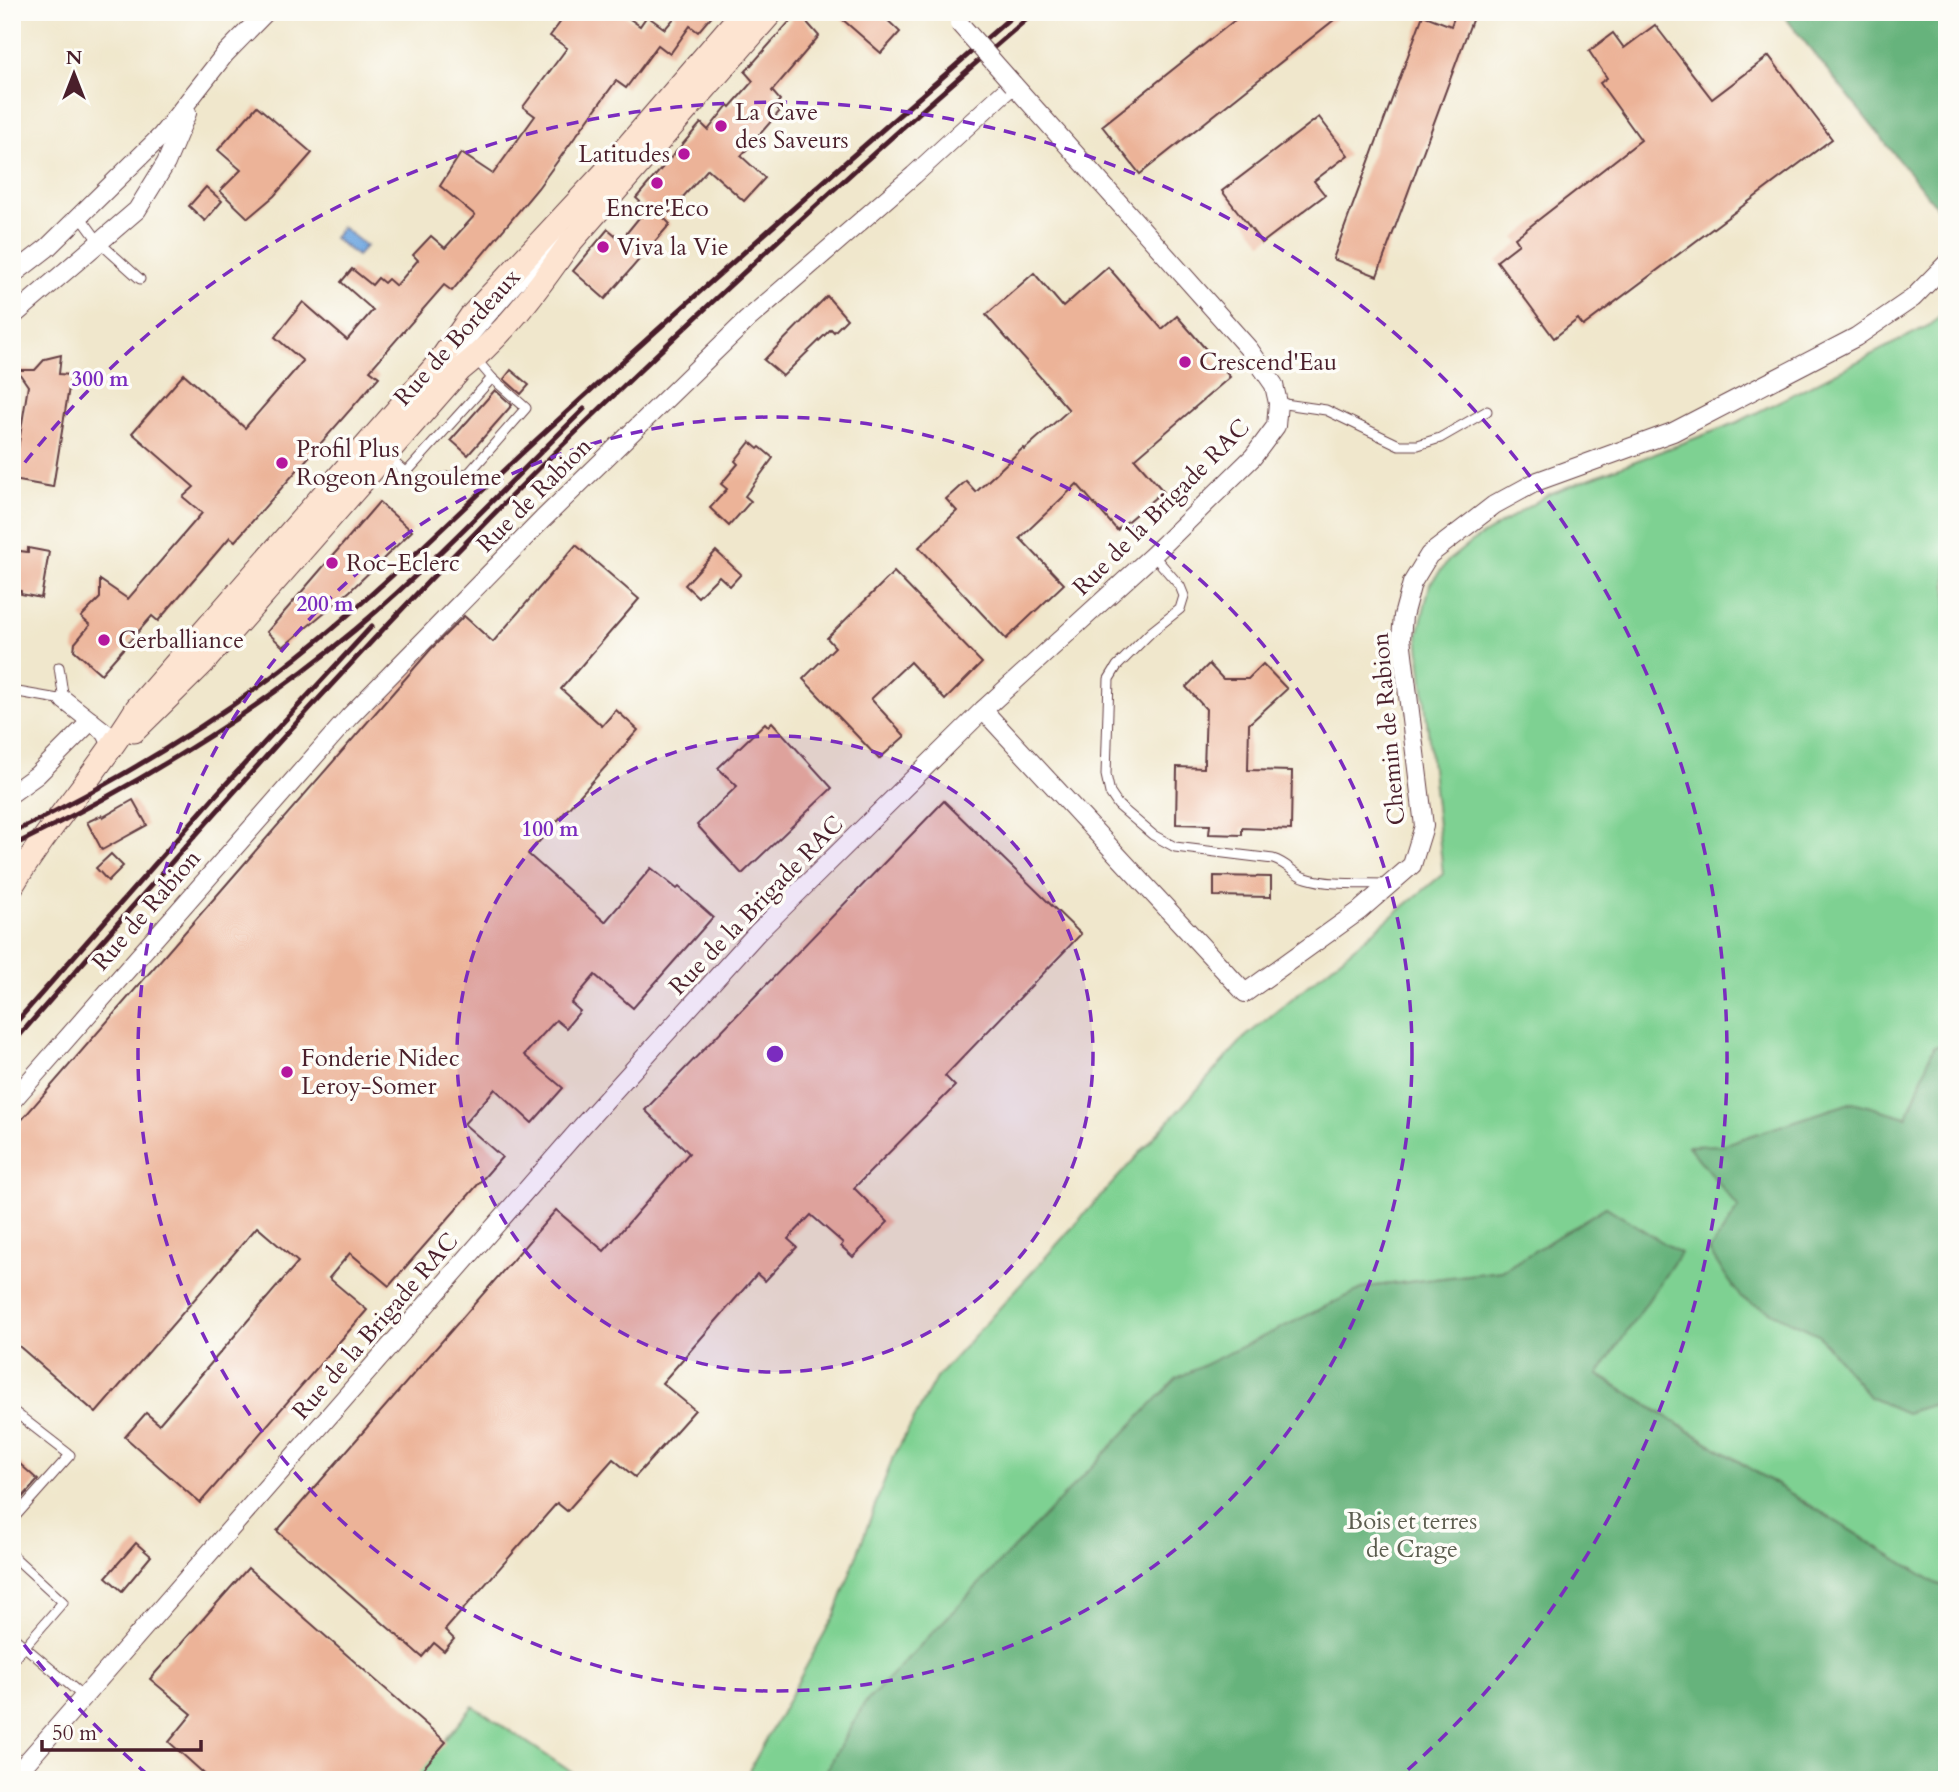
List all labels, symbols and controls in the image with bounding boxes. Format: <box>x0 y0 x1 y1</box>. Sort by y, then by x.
north arrow <box>38 38 108 108</box>
text: N <box>66 45 83 71</box>
place label: La Cave des Saveurs <box>735 96 849 157</box>
marker: La Cave des Saveurs <box>713 118 729 134</box>
place label: Latitudes <box>578 138 670 171</box>
marker: Latitudes <box>676 146 692 162</box>
marker: Encre'Eco <box>649 175 665 191</box>
place label: Encre'Eco <box>605 192 709 225</box>
place label: Viva la Vie <box>617 231 729 264</box>
marker: Viva la Vie <box>595 239 611 255</box>
street label: Rue de Bordeaux <box>387 261 528 413</box>
place label: Crescend'Eau <box>1199 346 1337 379</box>
marker: Crescend'Eau <box>1177 354 1193 370</box>
text: 300 m <box>71 365 129 394</box>
street label: Rue de la Brigade RAC <box>1066 412 1257 603</box>
street label: Rue de Rabion <box>469 430 599 560</box>
place label: Profil Plus Rogeon Angouleme <box>296 433 502 494</box>
marker: Profil Plus Rogeon Angouleme <box>274 455 290 471</box>
place label: Roc-Eclerc <box>346 547 460 580</box>
marker: Roc-Eclerc <box>324 555 340 571</box>
text: 200 m <box>296 590 354 619</box>
place label: Cerballiance <box>118 624 244 657</box>
street label: Chemin de Rabion <box>1364 631 1413 826</box>
marker: Cerballiance <box>96 632 112 648</box>
street label: Rue de la Brigade RAC <box>662 808 851 1002</box>
text: 100 m <box>521 815 579 844</box>
street label: Rue de Rabion <box>85 842 208 978</box>
place label: Fonderie Nidec Leroy-Somer <box>301 1042 460 1103</box>
centre of rings <box>763 1042 787 1066</box>
marker: Fonderie Nidec Leroy-Somer <box>279 1064 295 1080</box>
street label: Rue de la Brigade RAC <box>285 1226 466 1427</box>
park label: Bois et terres de Crage <box>1347 1505 1477 1566</box>
scale bar <box>42 1708 201 1752</box>
text: 50 m <box>52 1719 97 1748</box>

